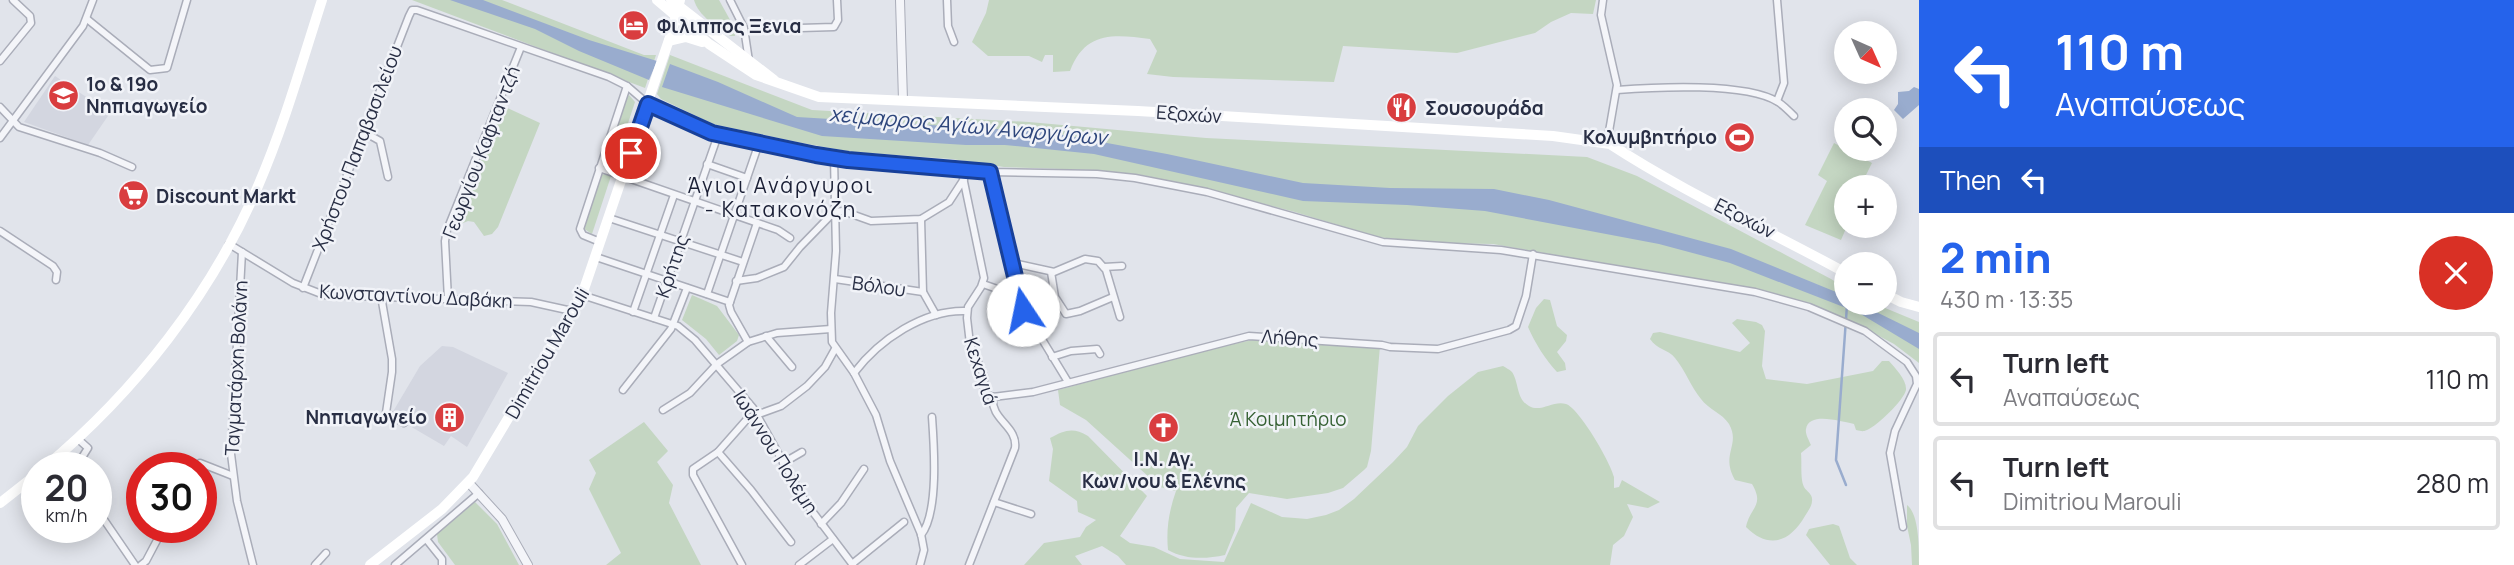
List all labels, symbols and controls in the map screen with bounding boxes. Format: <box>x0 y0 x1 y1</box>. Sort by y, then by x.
hotel icon: Φιλιππος Ξενια <box>617 9 651 43</box>
place label: Φιλιππος Ξενια <box>657 13 801 39</box>
text: 110 m <box>2055 18 2184 85</box>
north arrow <box>1834 21 1897 84</box>
map controls <box>1834 21 1897 315</box>
icon: left <box>1940 28 2031 119</box>
street label: Χρήστου Παπαβασιλείου <box>306 42 408 254</box>
street label: Γεωργίου Καφταντζή <box>436 62 526 242</box>
place label: 1ο & 19ο Νηπιαγωγείο <box>86 71 208 119</box>
school or university icon: 1ο & 19ο Νηπιαγωγείο <box>46 78 80 112</box>
text: Αναπαύσεως <box>2055 82 2246 126</box>
restaurant icon: Σουσουράδα <box>1385 91 1419 125</box>
place label: Σουσουράδα <box>1425 95 1544 121</box>
button: search <box>1834 98 1897 161</box>
water label: χείμαρρος Αγίων Αναργύρων <box>828 99 1111 151</box>
street label: Εξοχών <box>1155 99 1223 129</box>
sports icon: Κολυμβητήριο <box>1723 120 1757 154</box>
pin <box>601 123 661 183</box>
place label: Κολυμβητήριο <box>1583 124 1717 150</box>
icon: arrive <box>612 134 650 172</box>
icon: left <box>2015 161 2053 199</box>
text: Then <box>1940 162 2001 198</box>
district label: Άγιοι Ανάργυροι - Κατακονόζη <box>687 171 875 223</box>
button: + <box>1834 175 1897 238</box>
supermarket icon: Discount Markt <box>116 179 150 213</box>
place label: Discount Markt <box>156 183 296 209</box>
street label: Εξοχών <box>1710 192 1780 245</box>
text: 2 min <box>1940 228 2051 286</box>
street label: Κρήτης <box>649 231 695 301</box>
button: close <box>2419 236 2493 310</box>
button: − <box>1834 252 1897 315</box>
street label: Βόλου <box>851 269 907 303</box>
position arrow <box>986 273 1060 347</box>
street label: Κωνσταντίνου Δαβάκη <box>319 278 513 314</box>
street label: Ταγματάρχη Βολάνη <box>218 280 254 456</box>
street label: Dimitriou Marouli <box>499 283 595 423</box>
text: 430 m · 13:35 <box>1940 283 2073 315</box>
street label: Λήθης <box>1261 323 1319 353</box>
street label: Κεχαγιά <box>958 334 1004 408</box>
text: Turn left <box>2003 345 2110 381</box>
icon: left <box>1944 360 1982 398</box>
text: 110 m <box>2426 361 2489 397</box>
text: Αναπαύσεως <box>2003 381 2140 413</box>
street label: Ιωάννου Πολέμη <box>727 385 825 519</box>
building icon: Νηπιαγωγείο <box>433 400 467 434</box>
place label: Νηπιαγωγείο <box>305 404 427 430</box>
park label: Ά Κοιμητήριο <box>1229 406 1347 432</box>
church icon: Ι.Ν. Αγ. Κων/νου & Ελένης <box>1147 411 1181 445</box>
place label: Ι.Ν. Αγ. Κων/νου & Ελένης <box>1082 446 1246 494</box>
text: Turn left <box>2003 449 2110 485</box>
speed limit sign: 30 <box>126 452 217 543</box>
text: 20 <box>45 464 88 512</box>
icon: left <box>1944 464 1982 502</box>
text: 280 m <box>2416 465 2489 501</box>
text: Dimitriou Marouli <box>2003 485 2182 517</box>
text: km/h <box>46 503 87 527</box>

